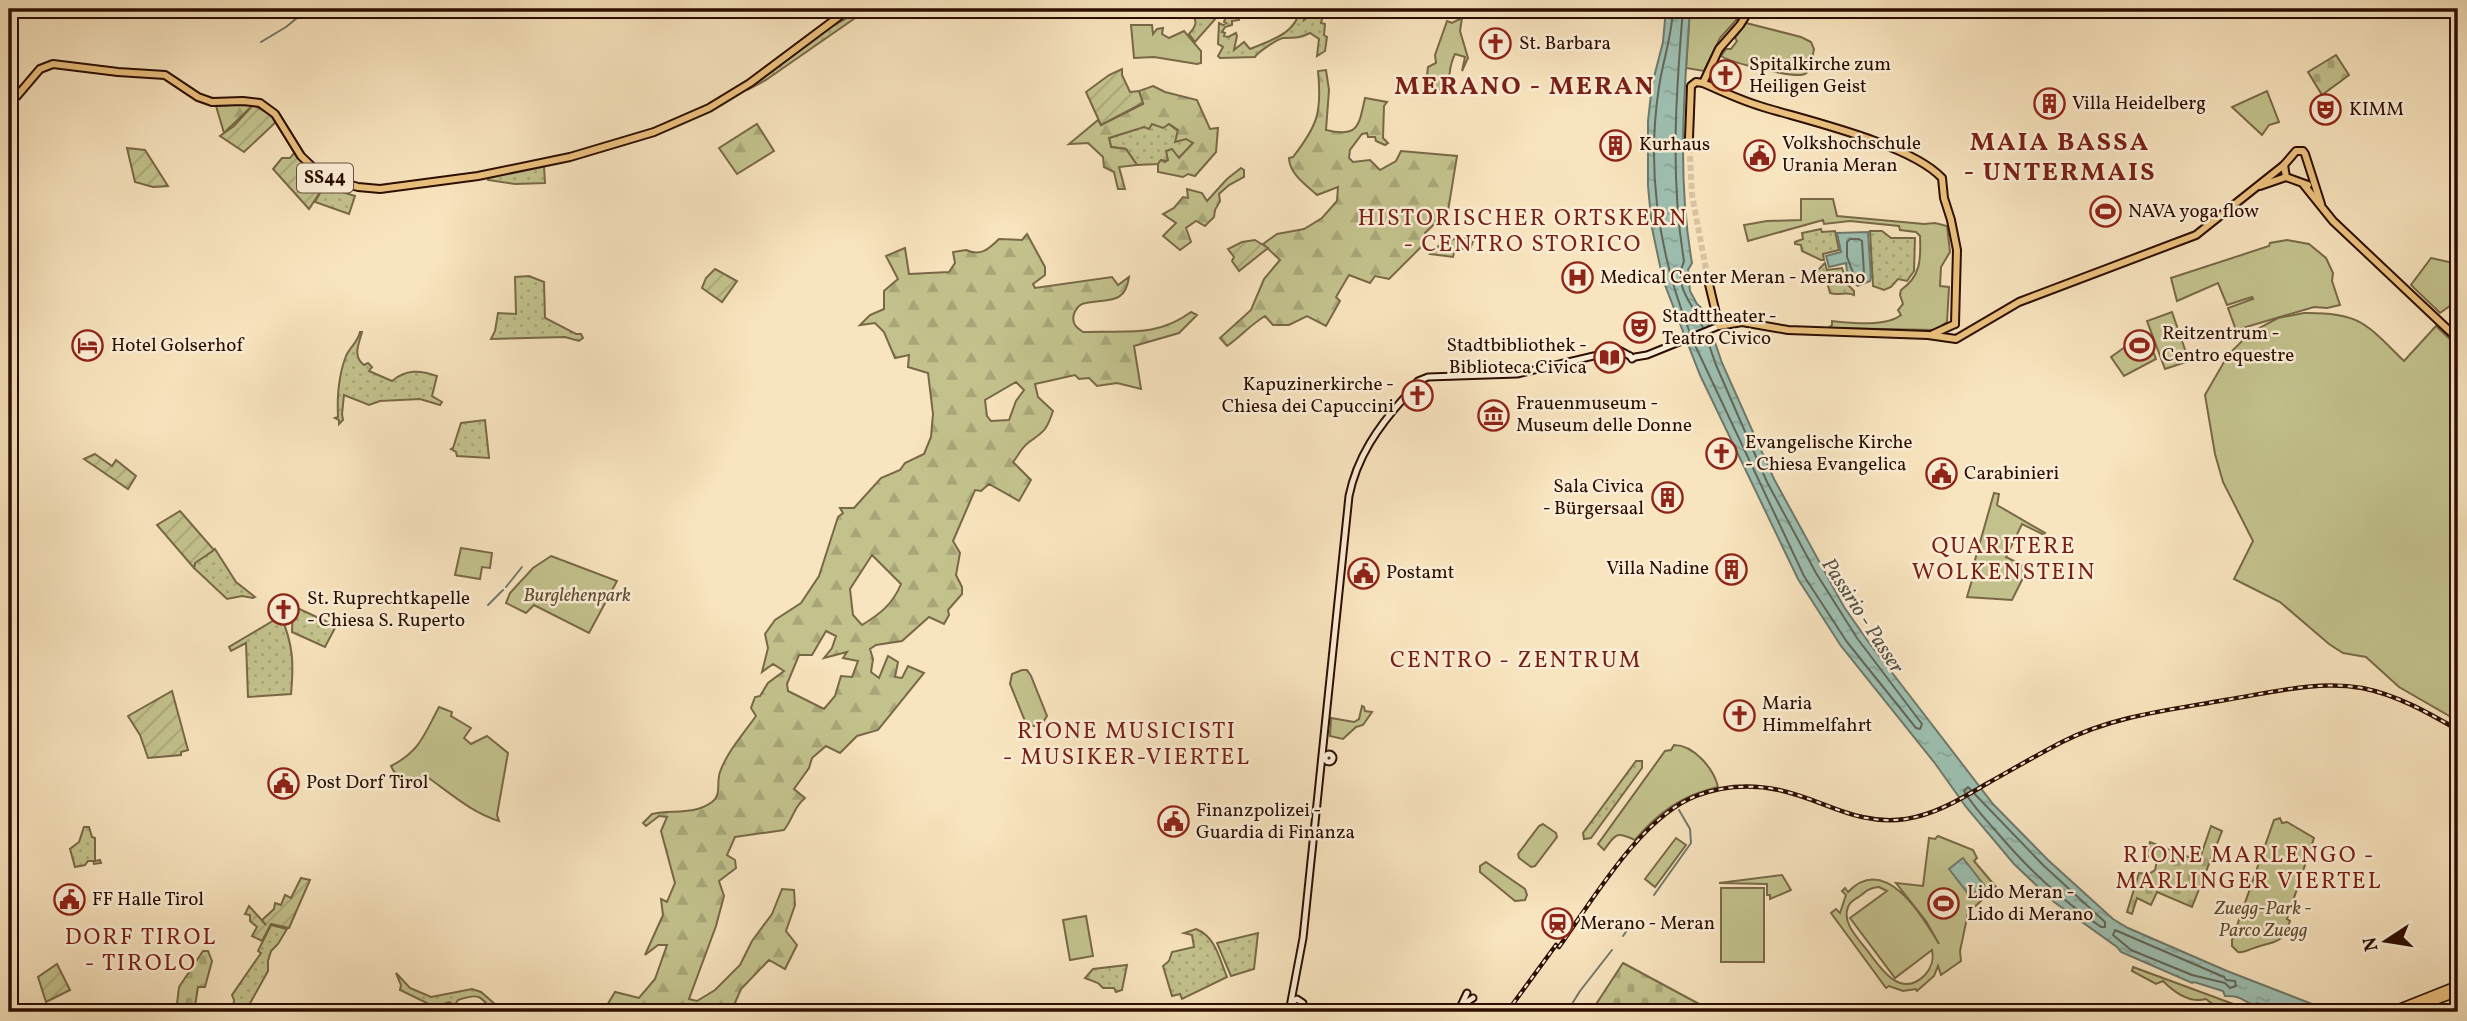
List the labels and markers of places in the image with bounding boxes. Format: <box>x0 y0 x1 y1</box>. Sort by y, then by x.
church icon: St. Barbara <box>1479 27 1513 61</box>
place label: St. Barbara <box>1519 31 1611 57</box>
place label: Spitalkirche zum Heiligen Geist <box>1749 52 1891 100</box>
church icon: Spitalkirche zum Heiligen Geist <box>1709 59 1743 93</box>
building icon: Villa Heidelberg <box>2032 87 2066 121</box>
place label: Villa Heidelberg <box>2072 91 2206 117</box>
theatre icon: KIMM <box>2309 93 2343 127</box>
place label: KIMM <box>2349 97 2404 123</box>
building icon: Kurhaus <box>1599 128 1633 162</box>
place label: Volkshochschule Urania Meran <box>1782 131 1921 179</box>
place label: Kurhaus <box>1639 132 1710 158</box>
public building icon: Volkshochschule Urania Meran <box>1742 138 1776 172</box>
sports icon: NAVA yoga flow <box>2088 195 2122 229</box>
place label: NAVA yoga flow <box>2128 199 2259 225</box>
hospital icon: Medical Center Meran - Merano <box>1560 261 1594 295</box>
place label: Medical Center Meran - Merano <box>1600 265 1865 291</box>
place label: Stadttheater - Teatro Civico <box>1662 304 1777 352</box>
theatre icon: Stadttheater - Teatro Civico <box>1622 311 1656 345</box>
place label: Reitzentrum - Centro equestre <box>2162 321 2294 369</box>
sports icon: Reitzentrum - Centro equestre <box>2122 328 2156 362</box>
hotel icon: Hotel Golserhof <box>71 329 105 363</box>
place label: Hotel Golserhof <box>111 333 244 359</box>
place label: Stadtbibliothek - Biblioteca Civica <box>1446 333 1587 381</box>
library icon: Stadtbibliothek - Biblioteca Civica <box>1593 340 1627 374</box>
place label: Kapuzinerkirche - Chiesa dei Capuccini <box>1222 372 1394 420</box>
church icon: Kapuzinerkirche - Chiesa dei Capuccini <box>1400 379 1434 413</box>
place label: Frauenmuseum - Museum delle Donne <box>1516 391 1692 439</box>
museum icon: Frauenmuseum - Museum delle Donne <box>1476 398 1510 432</box>
place label: Evangelische Kirche - Chiesa Evangelica <box>1745 430 1913 478</box>
church icon: Evangelische Kirche - Chiesa Evangelica <box>1705 437 1739 471</box>
public building icon: Carabinieri <box>1924 457 1958 491</box>
place label: Carabinieri <box>1964 461 2059 487</box>
place label: Sala Civica - Bürgersaal <box>1543 474 1644 522</box>
building icon: Sala Civica - Bürgersaal <box>1650 481 1684 515</box>
building icon: Villa Nadine <box>1715 552 1749 586</box>
public building icon: Postamt <box>1346 556 1380 590</box>
place label: Villa Nadine <box>1606 556 1709 582</box>
place label: Postamt <box>1386 560 1455 586</box>
place label: St. Ruprechtkapelle - Chiesa S. Ruperto <box>307 586 470 634</box>
church icon: St. Ruprechtkapelle - Chiesa S. Ruperto <box>267 593 301 627</box>
place label: Maria Himmelfahrt <box>1762 691 1873 739</box>
church icon: Maria Himmelfahrt <box>1722 698 1756 732</box>
public building icon: Post Dorf Tirol <box>266 766 300 800</box>
place label: Post Dorf Tirol <box>306 770 429 796</box>
place label: Finanzpolizei - Guardia di Finanza <box>1196 798 1355 846</box>
public building icon: Finanzpolizei - Guardia di Finanza <box>1156 805 1190 839</box>
place label: Lido Meran - Lido di Merano <box>1967 880 2093 928</box>
public building icon: FF Halle Tirol <box>52 883 86 917</box>
place label: FF Halle Tirol <box>92 887 204 913</box>
sports icon: Lido Meran - Lido di Merano <box>1927 887 1961 921</box>
station icon: Merano - Meran <box>1540 907 1574 941</box>
place label: Merano - Meran <box>1580 911 1715 937</box>

